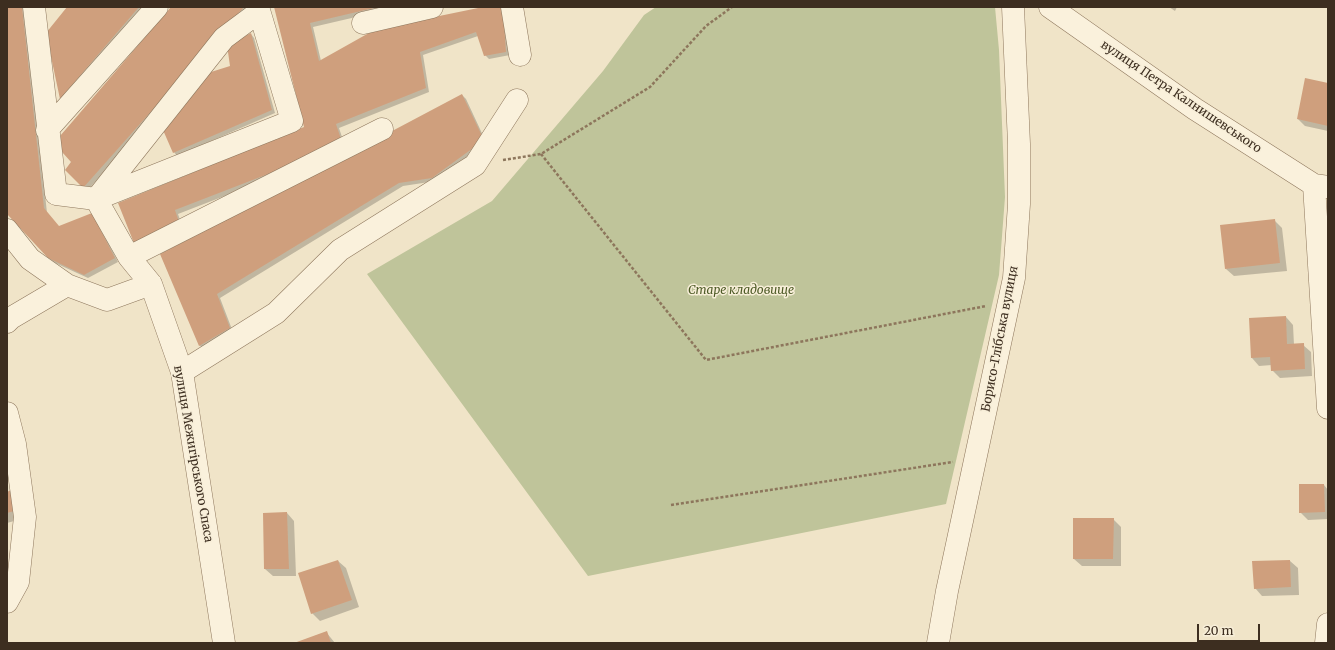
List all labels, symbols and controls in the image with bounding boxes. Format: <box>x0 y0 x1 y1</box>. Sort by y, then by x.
street label: вулиця Петра Калнишевського <box>1098 38 1264 156</box>
street label: Борисо-Глібська вулиця <box>979 265 1021 413</box>
park label: Старе кладовище <box>688 284 794 298</box>
street label: вулиця Межигірського Спаса <box>170 364 216 544</box>
scale bar <box>1199 616 1262 642</box>
text: 20 m <box>1204 623 1233 638</box>

